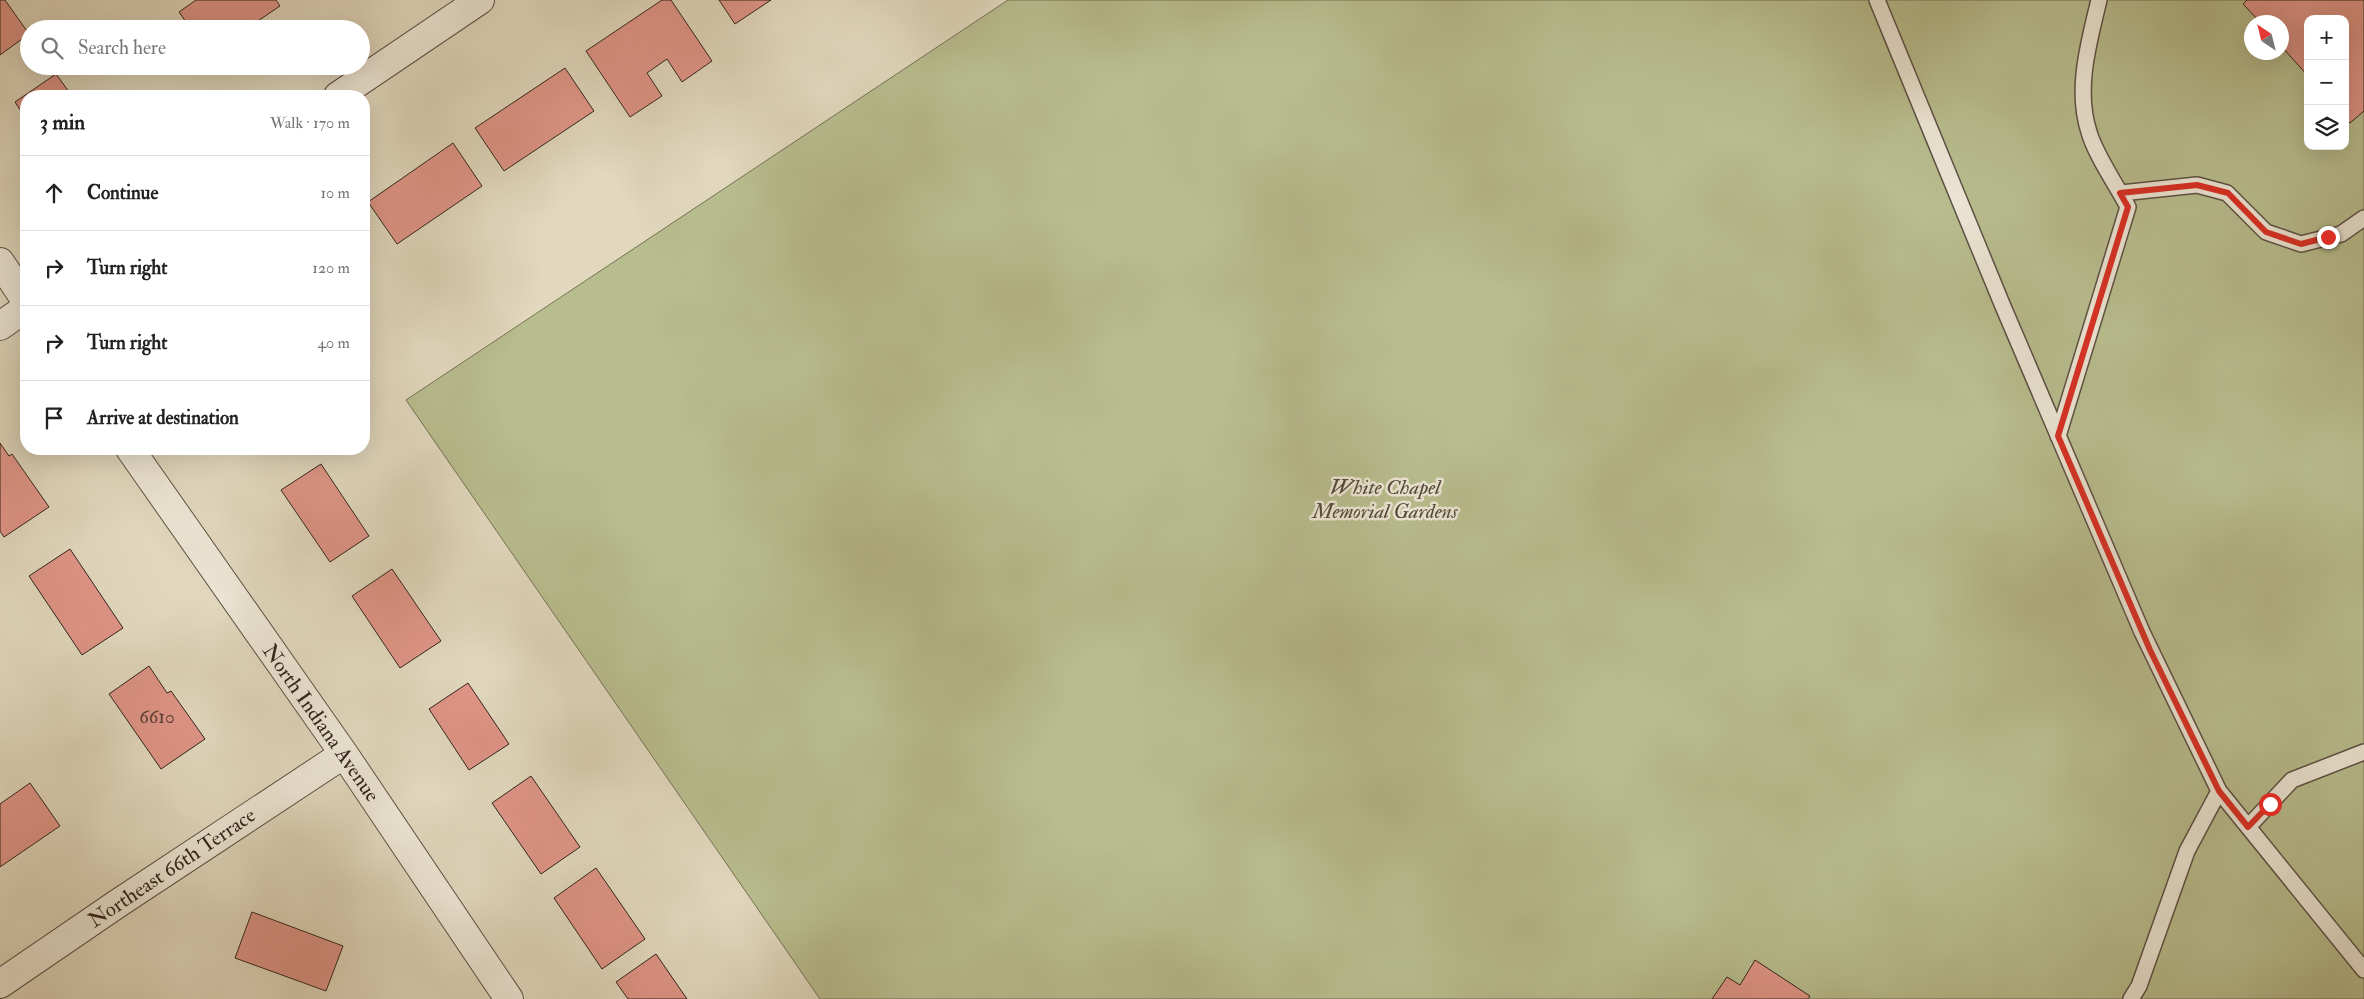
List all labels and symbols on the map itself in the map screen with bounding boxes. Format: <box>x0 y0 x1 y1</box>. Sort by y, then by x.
north arrow <box>2244 15 2289 60</box>
route end <box>2317 226 2340 249</box>
park label: White Chapel Memorial Gardens <box>1311 474 1459 525</box>
street label: North Indiana Avenue <box>256 639 386 807</box>
house number: 6610 <box>139 705 175 729</box>
route start <box>2259 793 2282 816</box>
street label: Northeast 66th Terrace <box>83 802 261 934</box>

